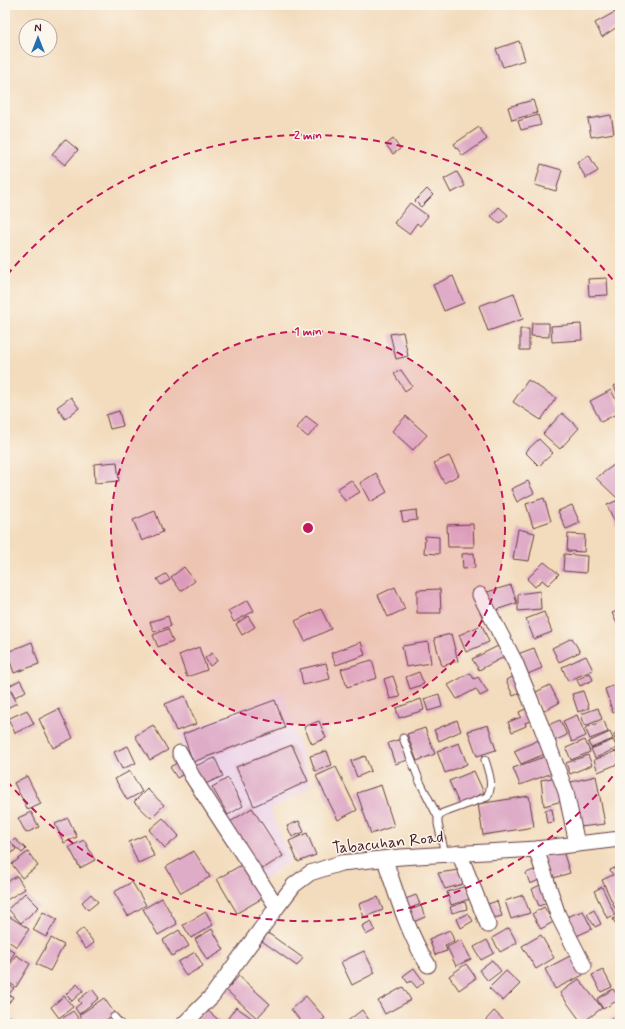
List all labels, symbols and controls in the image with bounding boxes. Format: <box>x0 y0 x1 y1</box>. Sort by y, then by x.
north arrow <box>18 18 58 58</box>
text: N <box>34 22 42 36</box>
text: 2 min <box>294 128 322 144</box>
text: 1 min <box>294 324 322 340</box>
centre of rings <box>301 521 315 535</box>
street label: Tabacuhan Road <box>331 827 445 859</box>

